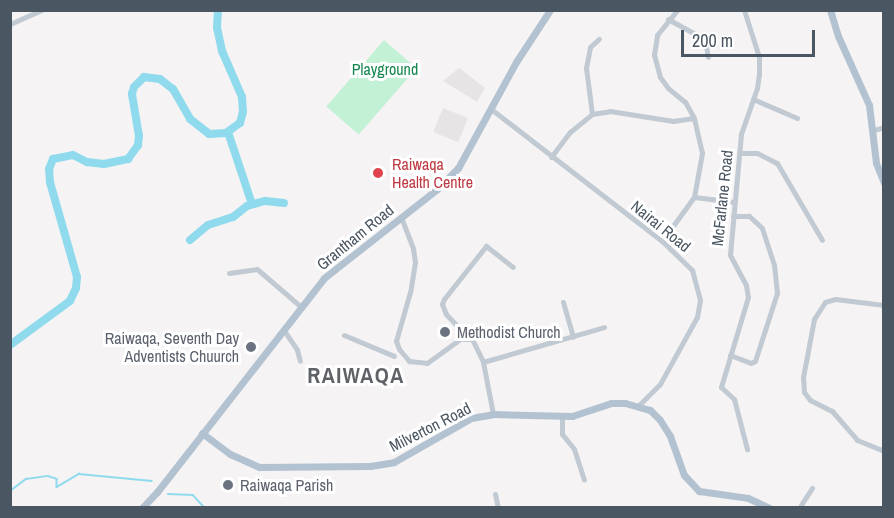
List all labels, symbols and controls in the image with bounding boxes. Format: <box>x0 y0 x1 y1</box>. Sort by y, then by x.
scale bar <box>684 18 818 56</box>
text: 200 m <box>692 28 733 53</box>
park label: Playground <box>352 59 418 79</box>
street label: McFarlane Road <box>707 149 737 247</box>
place label: Raiwaqa Health Centre <box>392 154 473 192</box>
marker: Raiwaqa Health Centre <box>369 164 387 182</box>
street label: Nairai Road <box>627 196 695 256</box>
street label: Grantham Road <box>313 200 397 274</box>
place label: Methodist Church <box>457 322 561 342</box>
marker: Methodist Church <box>438 325 452 339</box>
place label: Raiwaqa, Seventh Day Adventists Chuurch <box>105 328 239 366</box>
marker: Raiwaqa, Seventh Day Adventists Chuurch <box>244 340 258 354</box>
district label: RAIWAQA <box>307 363 405 389</box>
street label: Milverton Road <box>386 398 474 456</box>
place label: Raiwaqa Parish <box>240 475 333 495</box>
marker: Raiwaqa Parish <box>221 478 235 492</box>

